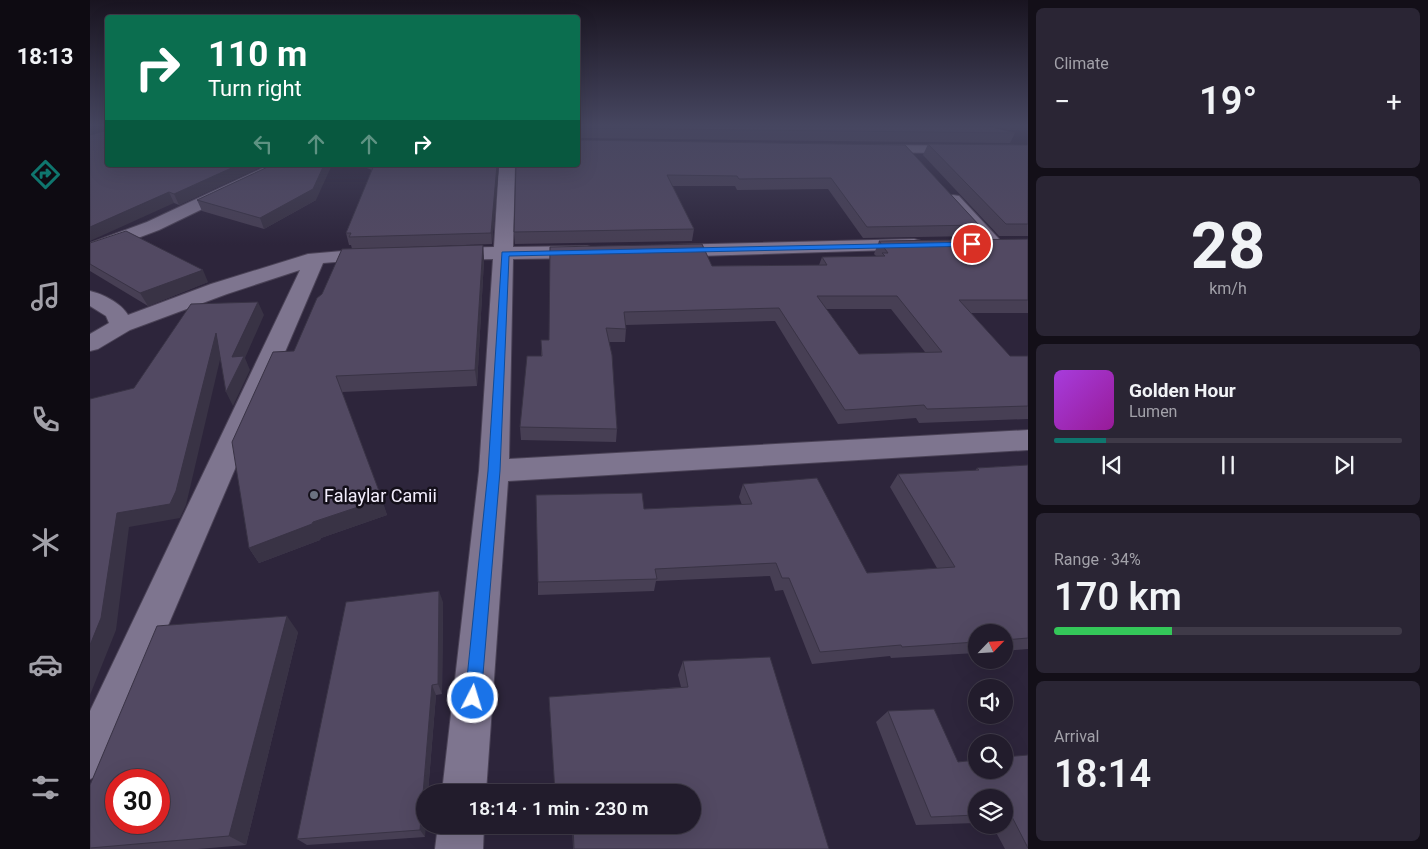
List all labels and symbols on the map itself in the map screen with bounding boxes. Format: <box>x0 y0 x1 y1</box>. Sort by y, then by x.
pin <box>951 223 993 265</box>
place label: Falaylar Camii <box>324 485 437 506</box>
marker: Falaylar Camii <box>308 489 320 501</box>
north arrow <box>968 624 1012 669</box>
position arrow <box>446 671 498 723</box>
speed limit sign: 30 <box>105 769 170 834</box>

